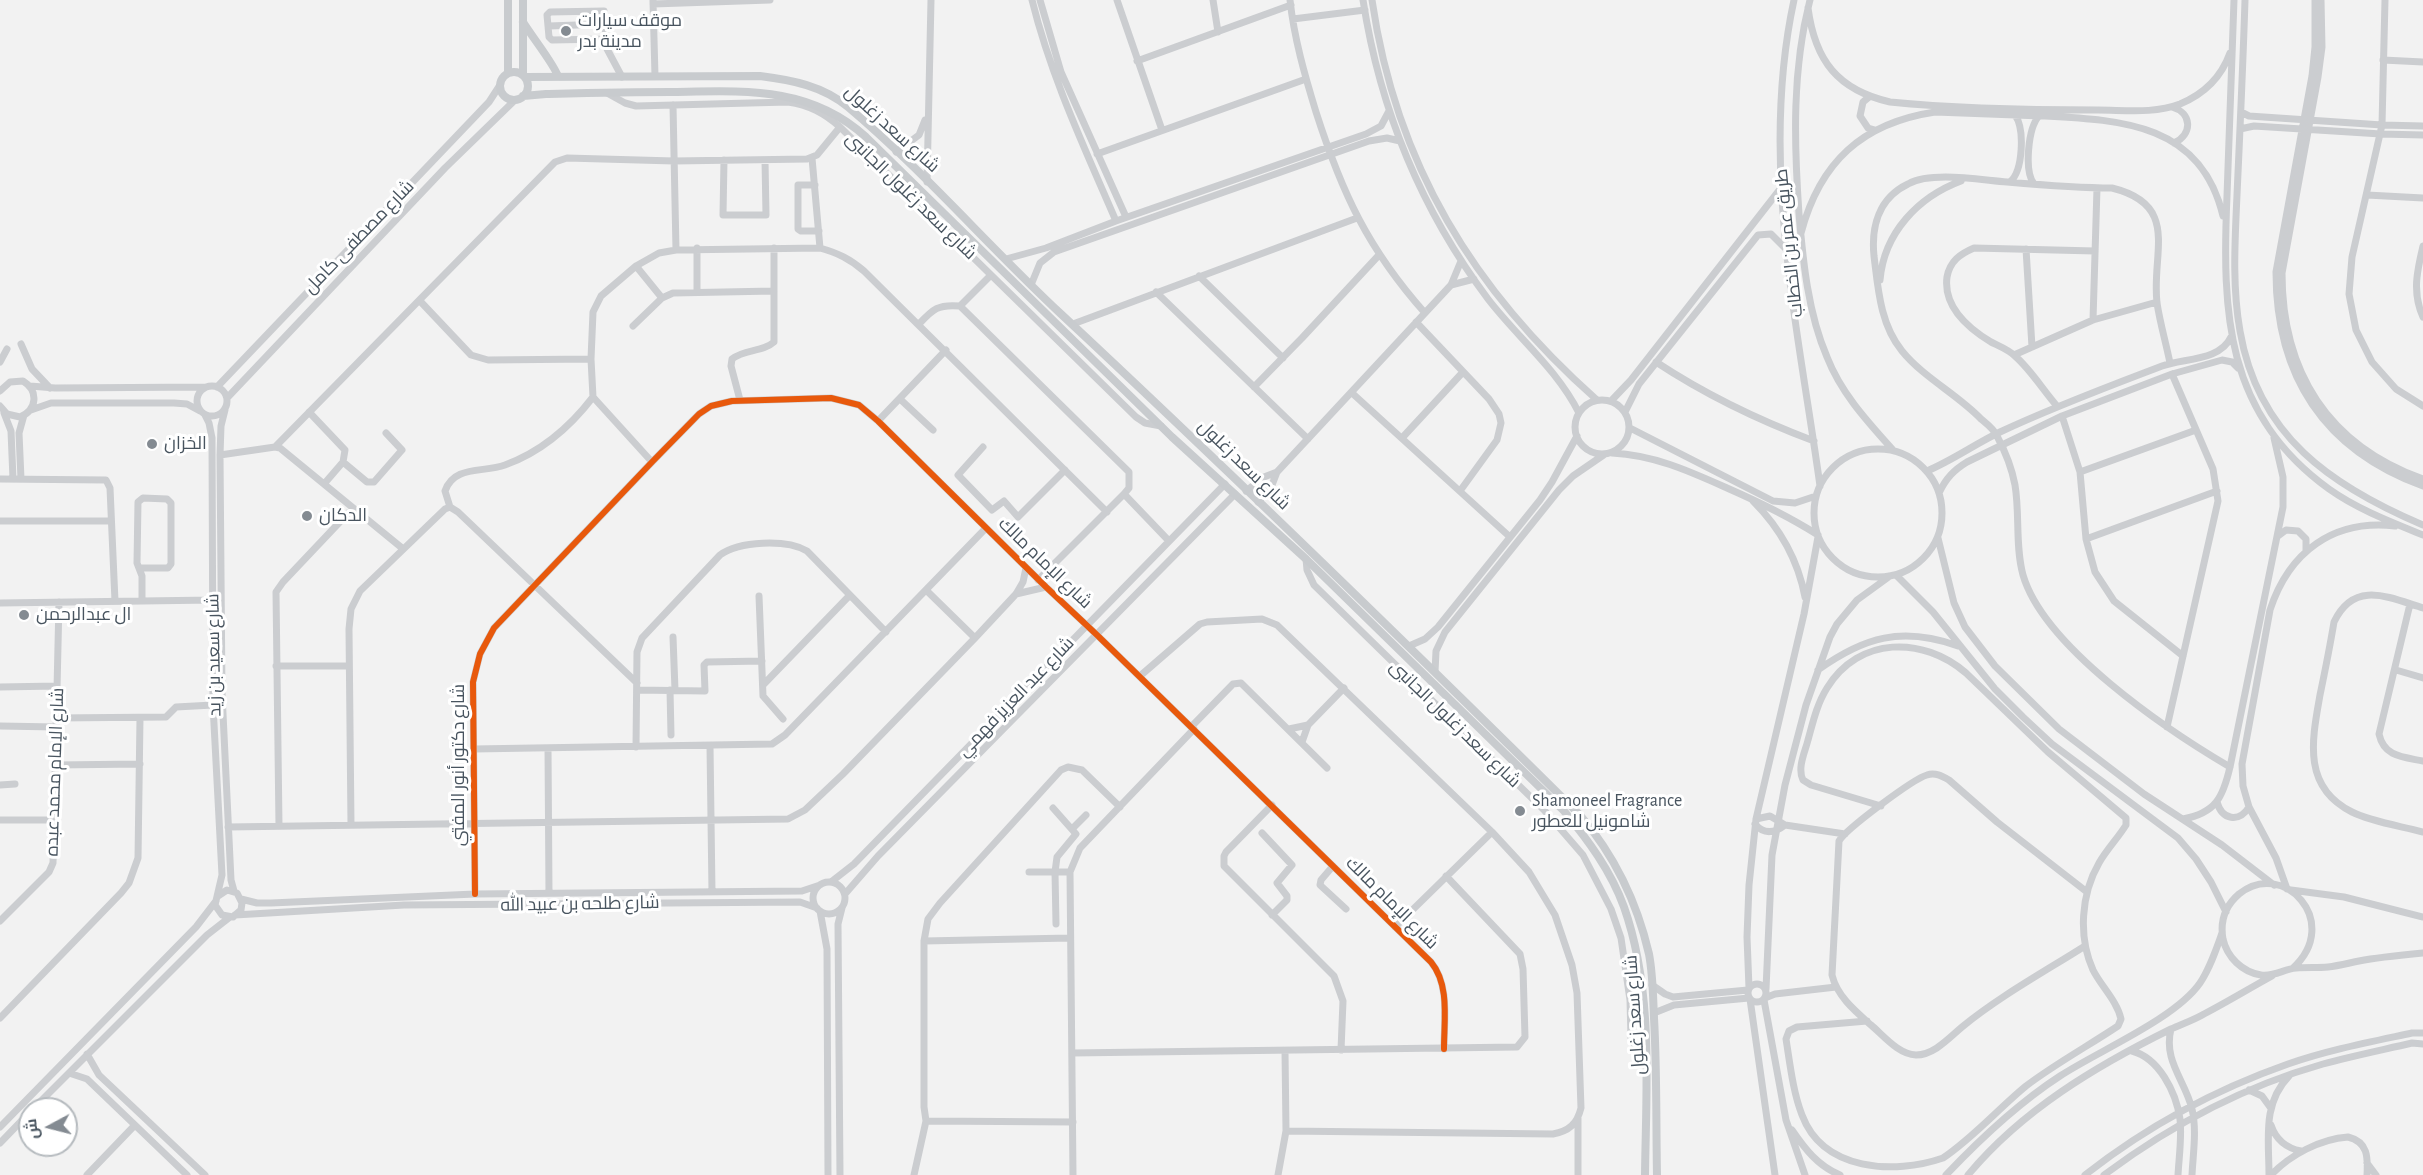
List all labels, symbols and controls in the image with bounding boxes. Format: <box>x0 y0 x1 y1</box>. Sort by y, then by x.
place label: موقف سيارات مدينة بدر <box>578 10 682 52</box>
marker: موقف سيارات مدينة بدر <box>559 24 573 38</box>
street label: شارع سعد زغلول <box>840 81 944 177</box>
street label: شارع سعد زغلول الجانبى <box>841 128 981 264</box>
street label: طريق عمر بن الخطاب <box>1770 168 1808 318</box>
street label: شارع مصطفى كامل <box>299 176 419 298</box>
street label: شارع سعد زغلول <box>1193 416 1295 514</box>
place label: الخزان <box>164 433 207 455</box>
marker: الخزان <box>145 437 159 451</box>
place label: الدكان <box>319 505 367 527</box>
marker: الدكان <box>300 509 314 523</box>
street label: شارع الإمام مالك <box>994 513 1096 613</box>
street label: شارع سعيد بن زيد <box>202 593 226 717</box>
place label: ال عبدالرحمن <box>36 604 131 626</box>
marker: ال عبدالرحمن <box>17 608 31 622</box>
street label: شارع عبد العزيز فهمي <box>953 632 1079 762</box>
street label: شارع سعد زغلول الجانبى <box>1385 656 1525 792</box>
street label: شارع دكتور أنور المفتي <box>448 684 470 846</box>
street label: شارع الإمام محمد عبده <box>41 687 69 857</box>
place label: Shamoneel Fragrance شامونيل للعطور <box>1532 790 1682 832</box>
marker: Shamoneel Fragrance شامونيل للعطور <box>1513 804 1527 818</box>
street label: شارع الإمام مالك <box>1341 852 1443 954</box>
street label: شارع طلحه بن عبيد الله <box>500 892 660 916</box>
street label: شارع سعد زغلول <box>1620 954 1650 1076</box>
north arrow <box>18 1097 78 1157</box>
text: ش <box>23 1118 41 1140</box>

